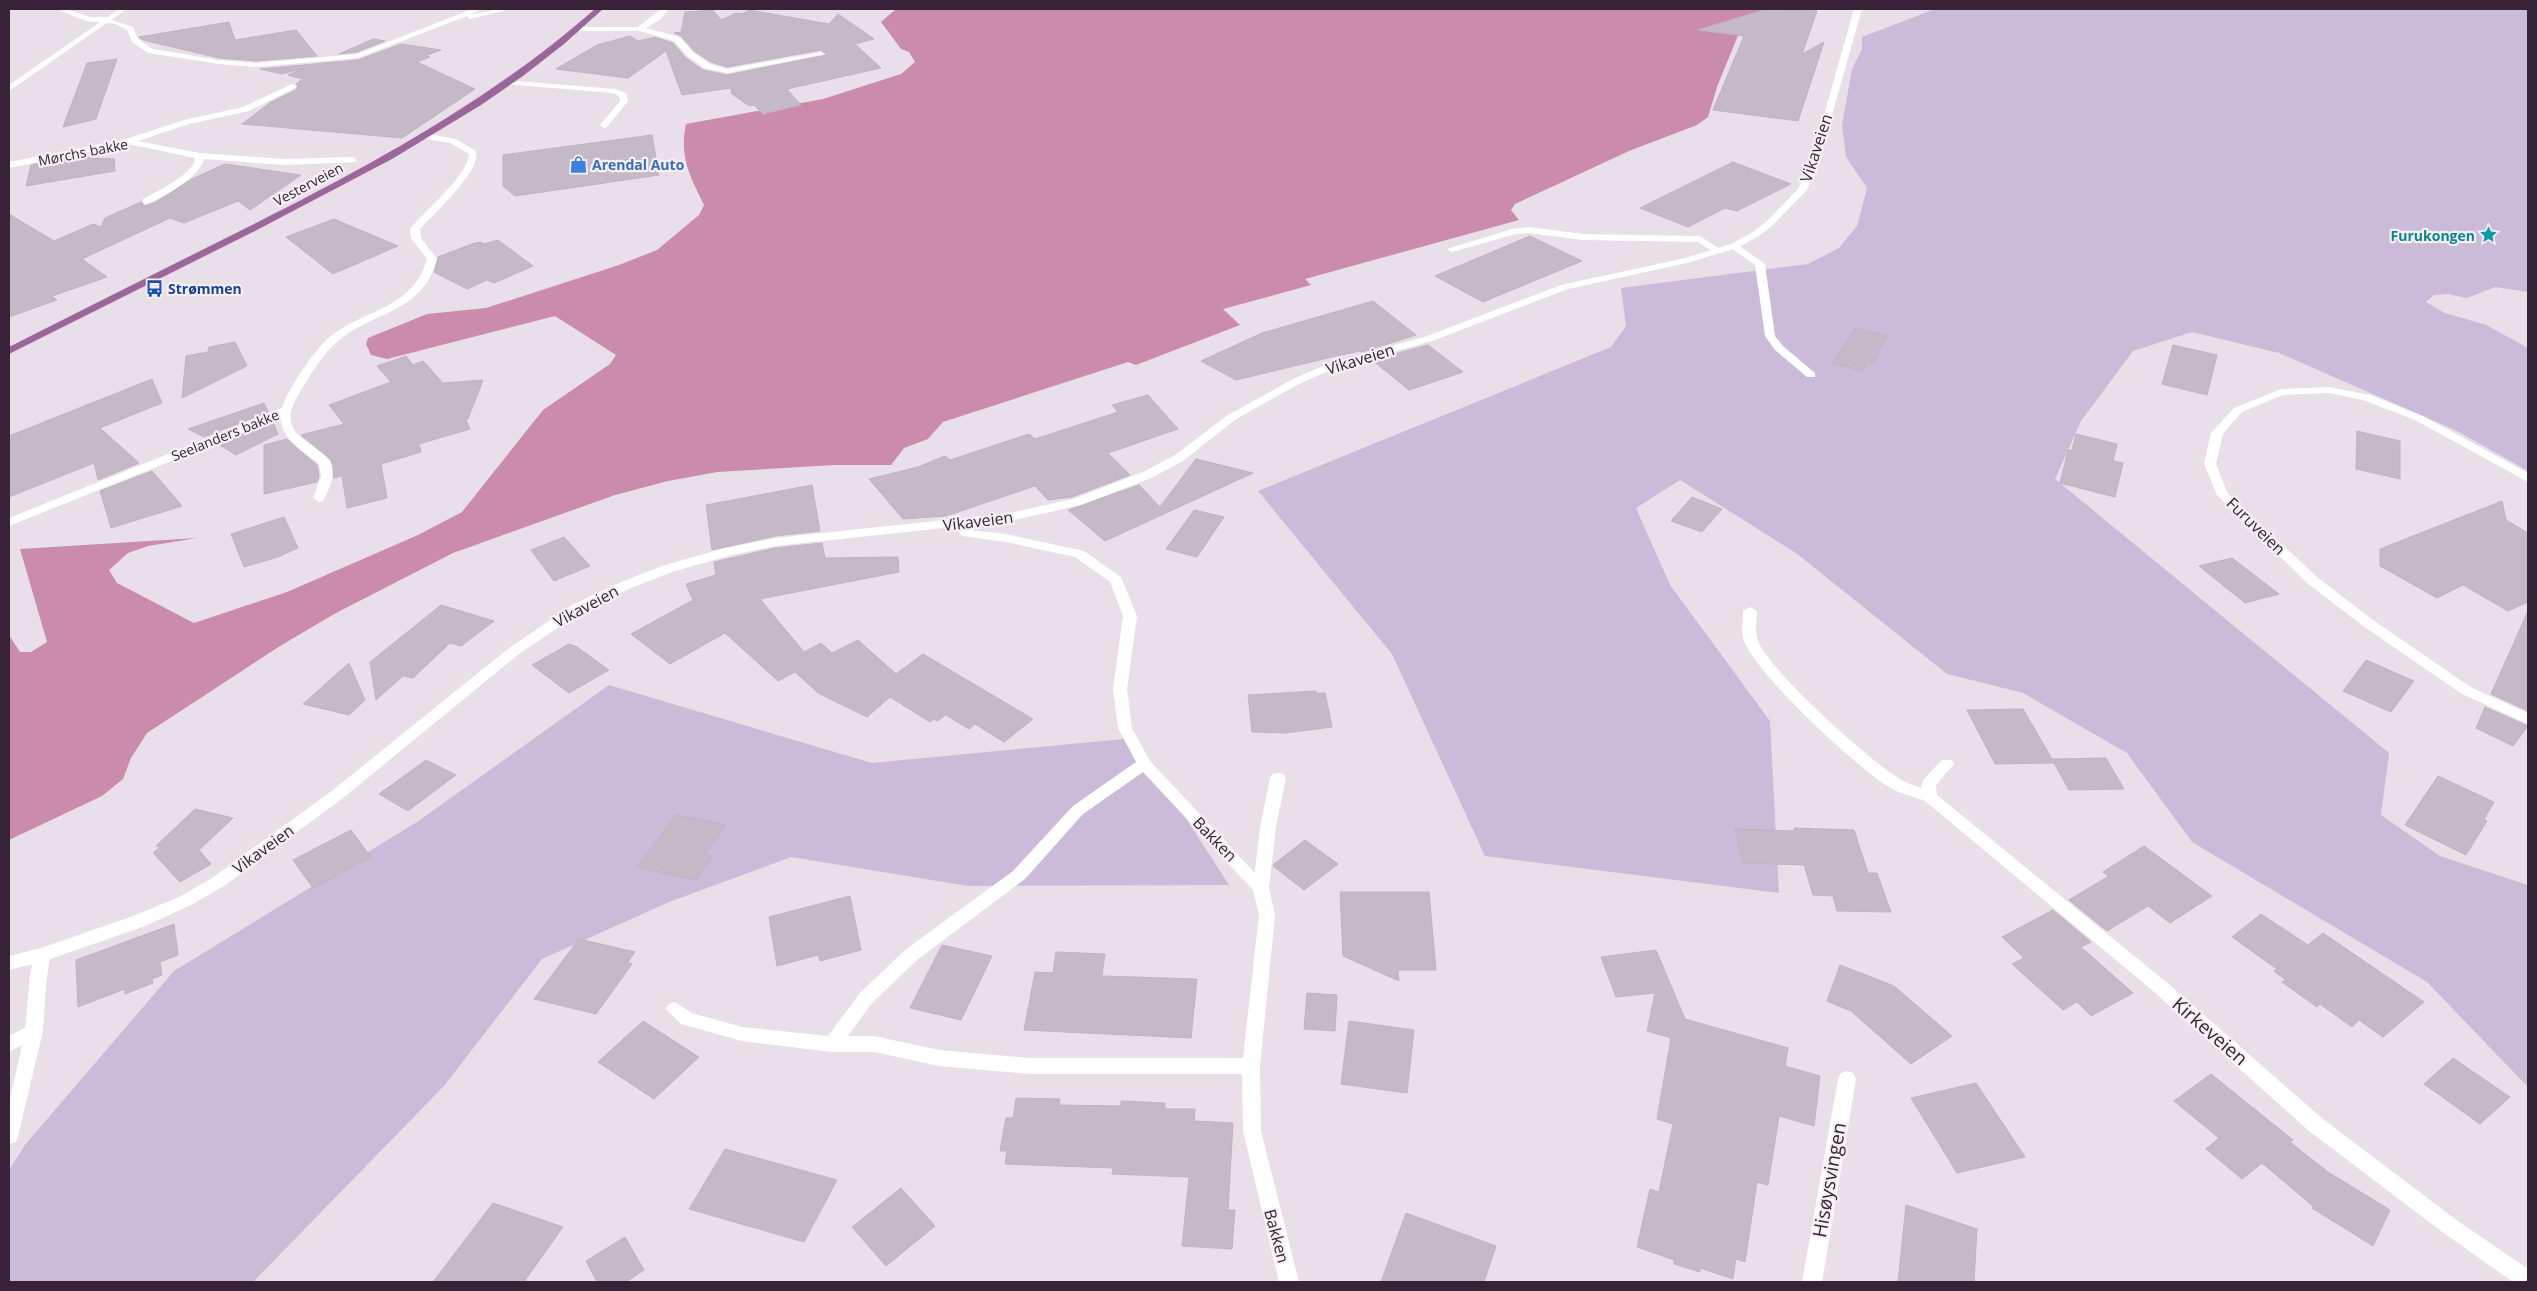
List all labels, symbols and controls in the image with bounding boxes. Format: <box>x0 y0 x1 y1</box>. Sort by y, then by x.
street label: Vikaveien <box>1795 111 1837 185</box>
street label: Mørchs bakke <box>36 134 130 170</box>
shop icon: Arendal Auto <box>568 154 588 174</box>
place label: Arendal Auto <box>592 155 685 174</box>
street label: Vesterveien <box>270 158 346 210</box>
place icon: Furukongen <box>2479 225 2499 245</box>
place label: Furukongen <box>2391 226 2475 245</box>
bus stop icon: Strømmen <box>144 278 164 298</box>
place label: Strømmen <box>168 279 242 298</box>
street label: Vikaveien <box>1323 338 1397 380</box>
street label: Seelanders bakke <box>168 405 282 465</box>
street label: Furuveien <box>2222 492 2290 560</box>
street label: Vikaveien <box>942 506 1014 536</box>
street label: Vikaveien <box>550 580 622 632</box>
street label: Bakken <box>1188 812 1242 866</box>
street label: Vikaveien <box>228 819 298 879</box>
street label: Kirkeveien <box>2167 991 2253 1071</box>
street label: Hisøysvingen <box>1806 1120 1852 1240</box>
street label: Bakken <box>1259 1207 1295 1265</box>

